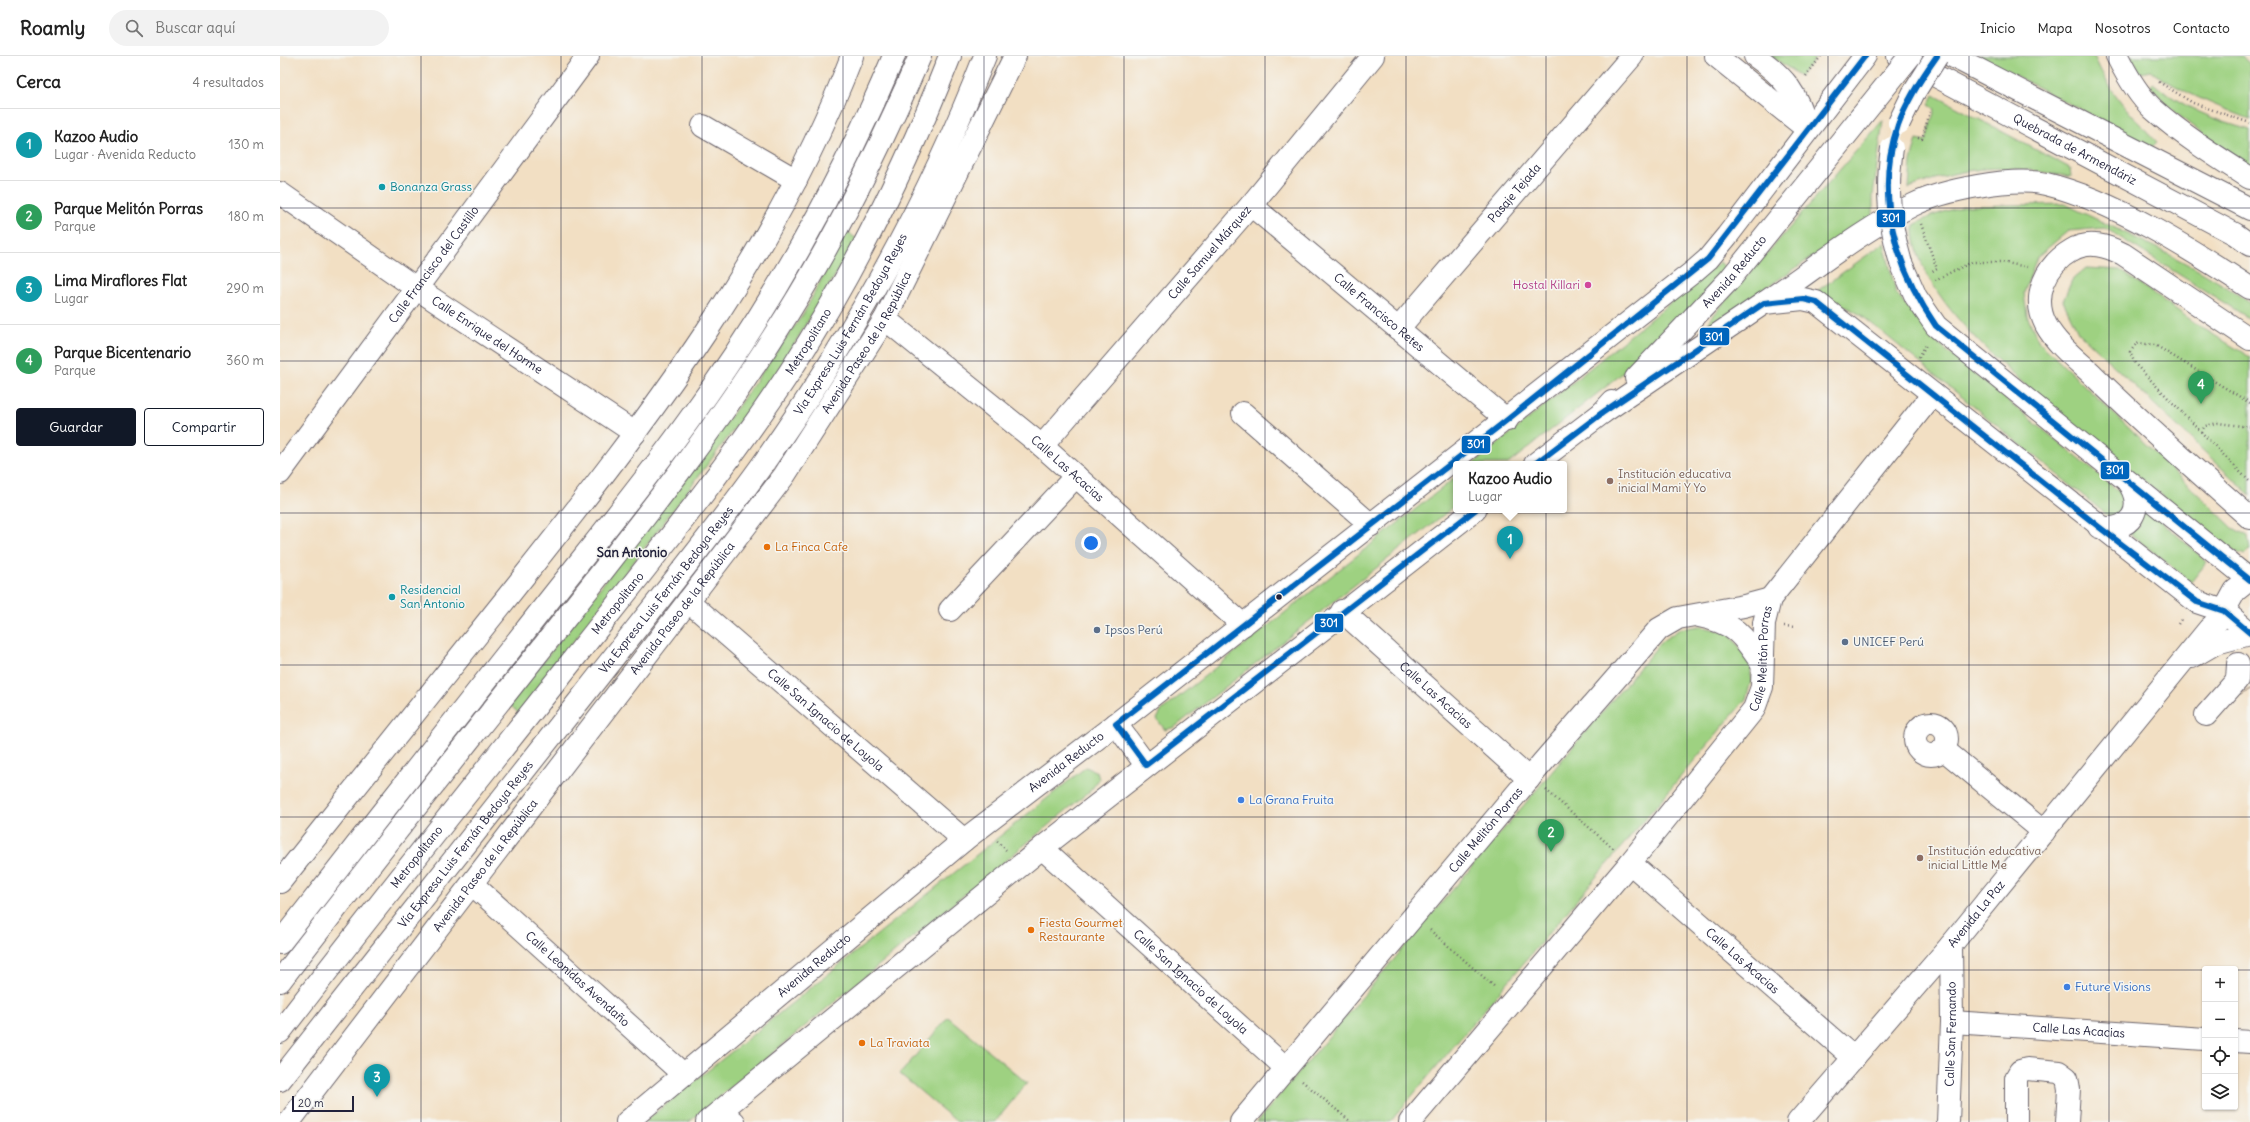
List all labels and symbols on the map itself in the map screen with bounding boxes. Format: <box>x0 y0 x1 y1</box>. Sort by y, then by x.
street label: Quebrada de Armendáriz <box>2011 110 2140 188</box>
street label: Pasaje Tejada <box>1485 160 1544 226</box>
place label: Bonanza Grass <box>390 179 472 194</box>
marker: Bonanza Grass <box>377 182 387 192</box>
street label: Calle Francisco del Castillo <box>385 202 482 326</box>
street label: Calle Samuel Márquez <box>1165 202 1254 302</box>
line badge: 301 <box>1876 209 1906 228</box>
text: 301 <box>1882 211 1900 225</box>
street label: Vía Expresa Luis Fernán Bedoya Reyes <box>791 231 910 418</box>
street label: Avenida Reducto <box>1699 232 1770 311</box>
street label: Avenida Paseo de la República <box>818 269 914 416</box>
street label: Calle Francisco Retes <box>1331 270 1428 354</box>
place label: Hostal Killari <box>1513 277 1580 292</box>
marker: Hostal Killari <box>1583 280 1593 290</box>
street label: Calle Enrique del Horme <box>429 292 546 377</box>
street label: Metropolitano <box>782 305 834 377</box>
line badge: 301 <box>1699 327 1730 346</box>
text: 301 <box>1705 330 1723 344</box>
pin: 4 <box>2188 371 2214 404</box>
street label: Calle Las Acacias <box>1028 432 1107 505</box>
line badge: 301 <box>1461 435 1491 454</box>
text: 301 <box>1467 437 1485 451</box>
line badge: 301 <box>2100 461 2130 480</box>
text: 301 <box>2106 463 2124 477</box>
place label: Institución educativa inicial Mami Y Yo <box>1618 466 1731 495</box>
marker: Institución educativa inicial Mami Y Yo <box>1605 476 1615 486</box>
street label: Vía Expresa Luis Fernán Bedoya Reyes <box>596 503 736 676</box>
pin: 1 <box>1497 526 1523 559</box>
your location <box>1081 533 1101 553</box>
street label: Avenida Paseo de la República <box>627 539 738 677</box>
place label: La Finca Cafe <box>775 539 848 554</box>
marker: La Finca Cafe <box>762 542 772 552</box>
district label: San Antonio <box>597 544 667 561</box>
street label: Metropolitano <box>588 568 647 637</box>
place label: Residencial San Antonio <box>400 582 465 611</box>
marker: Residencial San Antonio <box>387 592 397 602</box>
unlabelled marker <box>1274 592 1284 602</box>
street label: Calle Melitón Porras <box>1746 604 1775 713</box>
line badge: 301 <box>1314 613 1344 633</box>
text: 301 <box>1320 616 1338 630</box>
place label: Ipsos Perú <box>1105 622 1163 637</box>
marker: Ipsos Perú <box>1092 625 1102 635</box>
place label: UNICEF Perú <box>1853 634 1924 649</box>
marker: UNICEF Perú <box>1840 637 1850 647</box>
street label: Calle Las Acacias <box>1397 658 1476 731</box>
street label: Calle San Ignacio de Loyola <box>765 665 887 774</box>
street label: Avenida Reducto <box>1025 728 1107 795</box>
street label: Vía Expresa Luis Fernán Bedoya Reyes <box>395 757 536 931</box>
street label: Calle Melitón Porras <box>1445 784 1526 876</box>
place label: La Grana Fruita <box>1249 792 1334 807</box>
marker: La Grana Fruita <box>1236 795 1246 805</box>
street label: Avenida Paseo de la República <box>430 796 541 935</box>
pin: 2 <box>1538 819 1564 852</box>
street label: Metropolitano <box>387 822 446 891</box>
place label: Institución educativa inicial Little Me <box>1928 843 2041 872</box>
marker: Institución educativa inicial Little Me <box>1915 853 1925 863</box>
street label: Avenida La Paz <box>1944 877 2008 950</box>
place label: Fiesta Gourmet Restaurante <box>1039 915 1123 944</box>
street label: Calle Las Acacias <box>1703 924 1783 997</box>
marker: Fiesta Gourmet Restaurante <box>1026 925 1036 935</box>
street label: Calle San Ignacio de Loyola <box>1130 926 1251 1037</box>
street label: Calle Leonidas Avendaño <box>523 928 633 1030</box>
street label: Avenida Reducto <box>774 930 854 1000</box>
place label: Future Visions <box>2075 979 2151 994</box>
street label: Calle San Fernando <box>1941 981 1959 1087</box>
marker: Future Visions <box>2062 982 2072 992</box>
street label: Calle Las Acacias <box>2032 1019 2126 1041</box>
place label: La Traviata <box>870 1035 930 1050</box>
marker: La Traviata <box>857 1038 867 1048</box>
pin: 3 <box>364 1064 390 1097</box>
scale bar <box>292 1094 354 1113</box>

